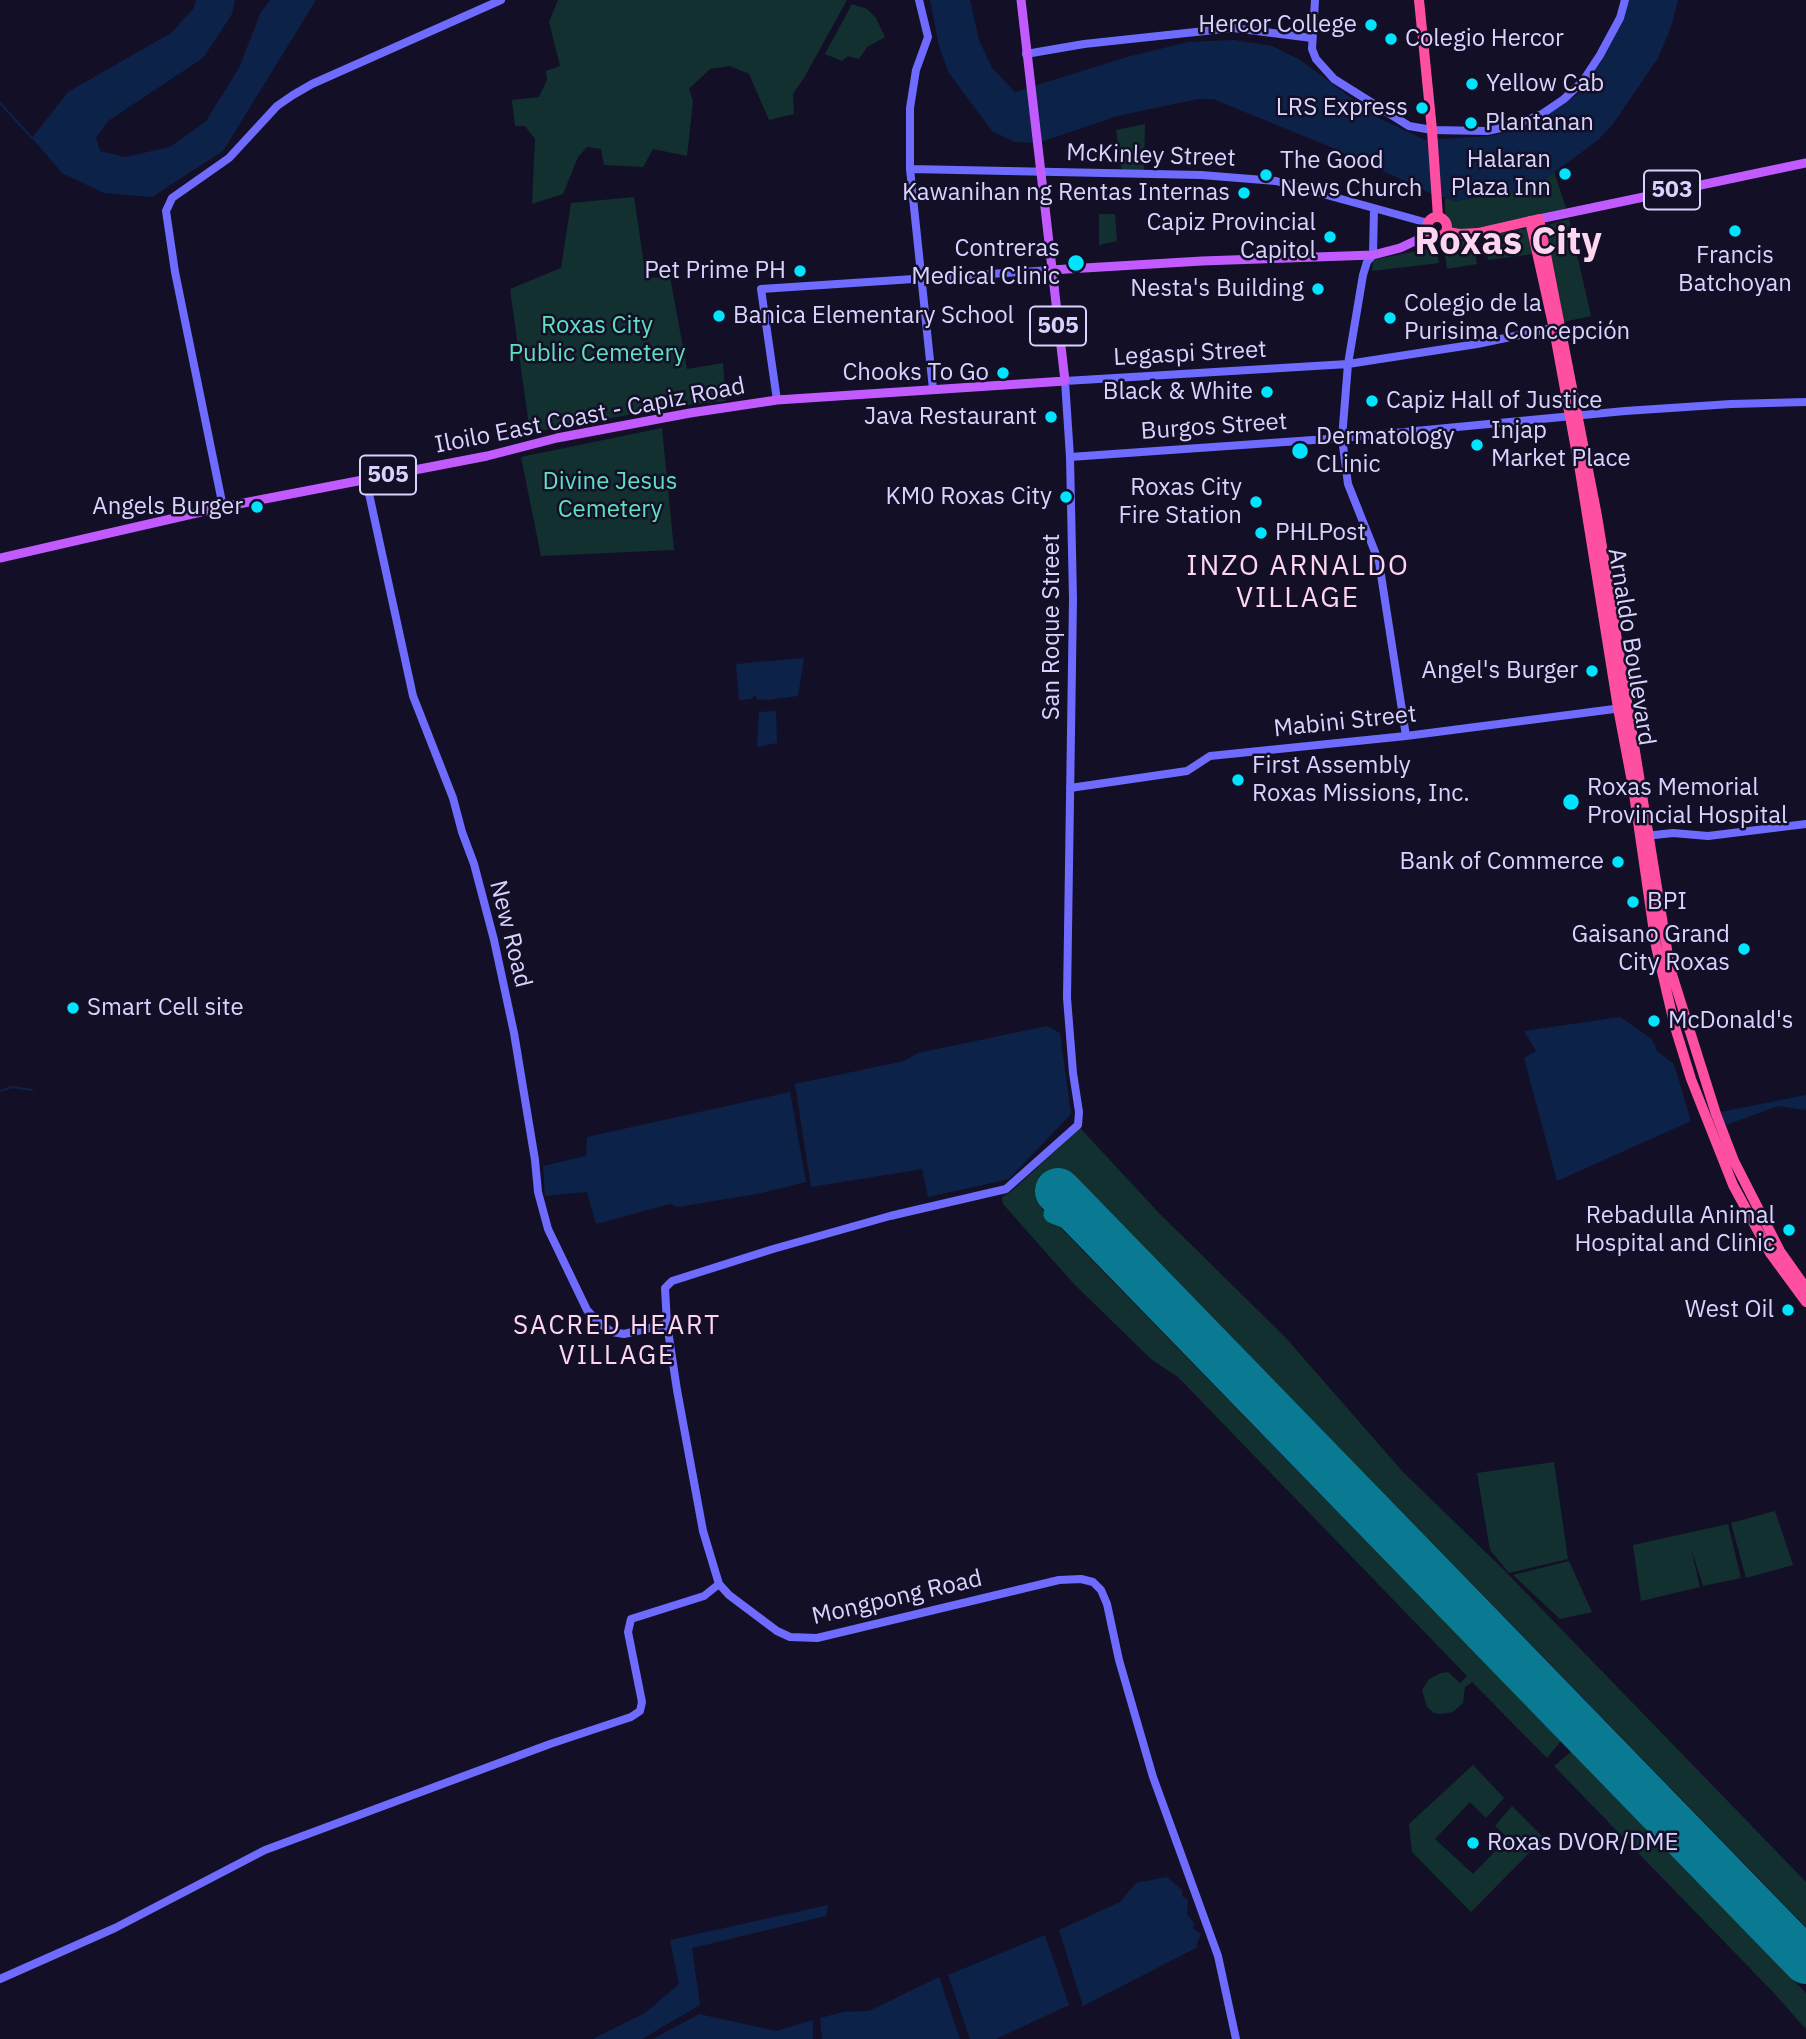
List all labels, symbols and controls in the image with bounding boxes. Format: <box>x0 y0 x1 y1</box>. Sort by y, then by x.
place label: Hercor College <box>1198 11 1357 39</box>
marker: Hercor College <box>1363 17 1379 33</box>
place label: Colegio Hercor <box>1405 25 1564 53</box>
marker: Colegio Hercor <box>1383 31 1399 47</box>
place label: Yellow Cab <box>1486 70 1604 98</box>
marker: Yellow Cab <box>1464 76 1480 92</box>
place label: LRS Express <box>1276 94 1408 122</box>
marker: LRS Express <box>1414 100 1430 116</box>
place label: Plantanan <box>1485 109 1594 137</box>
marker: Plantanan <box>1463 115 1479 131</box>
street label: McKinley Street <box>1066 139 1236 173</box>
place label: Halaran Plaza Inn <box>1451 146 1551 202</box>
place label: The Good News Church <box>1280 147 1422 203</box>
marker: Halaran Plaza Inn <box>1557 166 1573 182</box>
marker: The Good News Church <box>1258 167 1274 183</box>
road number: 503 <box>1644 170 1700 210</box>
place label: Kawanihan ng Rentas Internas <box>902 179 1230 207</box>
marker: Kawanihan ng Rentas Internas <box>1236 185 1252 201</box>
place label: Capiz Provincial Capitol <box>1146 209 1316 265</box>
district label: Roxas City <box>1414 220 1602 266</box>
marker: Francis Batchoyan <box>1727 223 1743 239</box>
marker: Capiz Provincial Capitol <box>1322 229 1338 245</box>
place label: Contreras Medical Clinic <box>911 235 1060 291</box>
place label: Francis Batchoyan <box>1678 242 1792 298</box>
marker: Contreras Medical Clinic <box>1066 253 1086 273</box>
place label: Pet Prime PH <box>644 257 786 285</box>
marker: Pet Prime PH <box>792 263 808 279</box>
place label: Nesta's Building <box>1130 275 1304 303</box>
marker: Nesta's Building <box>1310 281 1326 297</box>
place label: Colegio de la Purisima Concepción <box>1404 290 1630 346</box>
place label: Banica Elementary School <box>733 302 1014 330</box>
road number: 505 <box>1030 306 1086 346</box>
marker: Banica Elementary School <box>711 308 727 324</box>
marker: Colegio de la Purisima Concepción <box>1382 310 1398 326</box>
park label: Roxas City Public Cemetery <box>508 312 686 368</box>
street label: Legaspi Street <box>1113 336 1267 372</box>
place label: Chooks To Go <box>842 359 989 387</box>
marker: Chooks To Go <box>995 365 1011 381</box>
street label: Iloilo East Coast - Capiz Road <box>433 372 747 460</box>
place label: Black & White <box>1103 378 1253 406</box>
marker: Black & White <box>1259 384 1275 400</box>
place label: Capiz Hall of Justice <box>1386 387 1602 415</box>
marker: Capiz Hall of Justice <box>1364 393 1380 409</box>
place label: Java Restaurant <box>864 403 1037 431</box>
street label: Burgos Street <box>1140 408 1288 446</box>
marker: Java Restaurant <box>1043 409 1059 425</box>
place label: Injap Market Place <box>1491 417 1631 473</box>
place label: Dermatology CLinic <box>1316 423 1454 479</box>
marker: Injap Market Place <box>1469 437 1485 453</box>
marker: Dermatology CLinic <box>1290 441 1310 461</box>
road number: 505 <box>360 456 416 495</box>
park label: Divine Jesus Cemetery <box>543 468 677 524</box>
place label: Roxas City Fire Station <box>1118 474 1242 530</box>
place label: KM0 Roxas City <box>885 483 1052 511</box>
marker: KM0 Roxas City <box>1058 489 1074 505</box>
place label: Angels Burger <box>92 493 243 521</box>
marker: Roxas City Fire Station <box>1248 494 1264 510</box>
marker: Angels Burger <box>249 499 265 515</box>
place label: PHLPost <box>1275 519 1366 547</box>
marker: PHLPost <box>1253 525 1269 541</box>
street label: San Roque Street <box>1038 534 1066 720</box>
street label: Arnaldo Boulevard <box>1601 546 1661 748</box>
district label: INZO ARNALDO VILLAGE <box>1188 550 1408 616</box>
place label: Angel's Burger <box>1422 657 1578 685</box>
marker: Angel's Burger <box>1584 663 1600 679</box>
street label: Mabini Street <box>1272 700 1418 744</box>
place label: First Assembly Roxas Missions, Inc. <box>1252 752 1470 808</box>
marker: First Assembly Roxas Missions, Inc. <box>1230 772 1246 788</box>
place label: Roxas Memorial Provincial Hospital <box>1587 774 1788 830</box>
marker: Roxas Memorial Provincial Hospital <box>1561 792 1581 812</box>
place label: Bank of Commerce <box>1400 848 1604 876</box>
marker: Bank of Commerce <box>1610 854 1626 870</box>
street label: New Road <box>483 877 537 991</box>
place label: BPI <box>1647 888 1687 916</box>
marker: BPI <box>1625 894 1641 910</box>
place label: Gaisano Grand City Roxas <box>1572 921 1730 977</box>
marker: Gaisano Grand City Roxas <box>1736 941 1752 957</box>
place label: Smart Cell site <box>87 994 244 1022</box>
marker: Smart Cell site <box>65 1000 81 1016</box>
place label: McDonald's <box>1668 1007 1793 1035</box>
marker: McDonald's <box>1646 1013 1662 1029</box>
place label: Rebadulla Animal Hospital and Clinic <box>1574 1202 1775 1258</box>
marker: Rebadulla Animal Hospital and Clinic <box>1781 1222 1797 1238</box>
place label: West Oil <box>1685 1296 1774 1324</box>
marker: West Oil <box>1780 1302 1796 1318</box>
district label: SACRED HEART VILLAGE <box>514 1310 720 1372</box>
street label: Mongpong Road <box>809 1564 985 1632</box>
place label: Roxas DVOR/DME <box>1487 1829 1679 1857</box>
marker: Roxas DVOR/DME <box>1465 1835 1481 1851</box>

